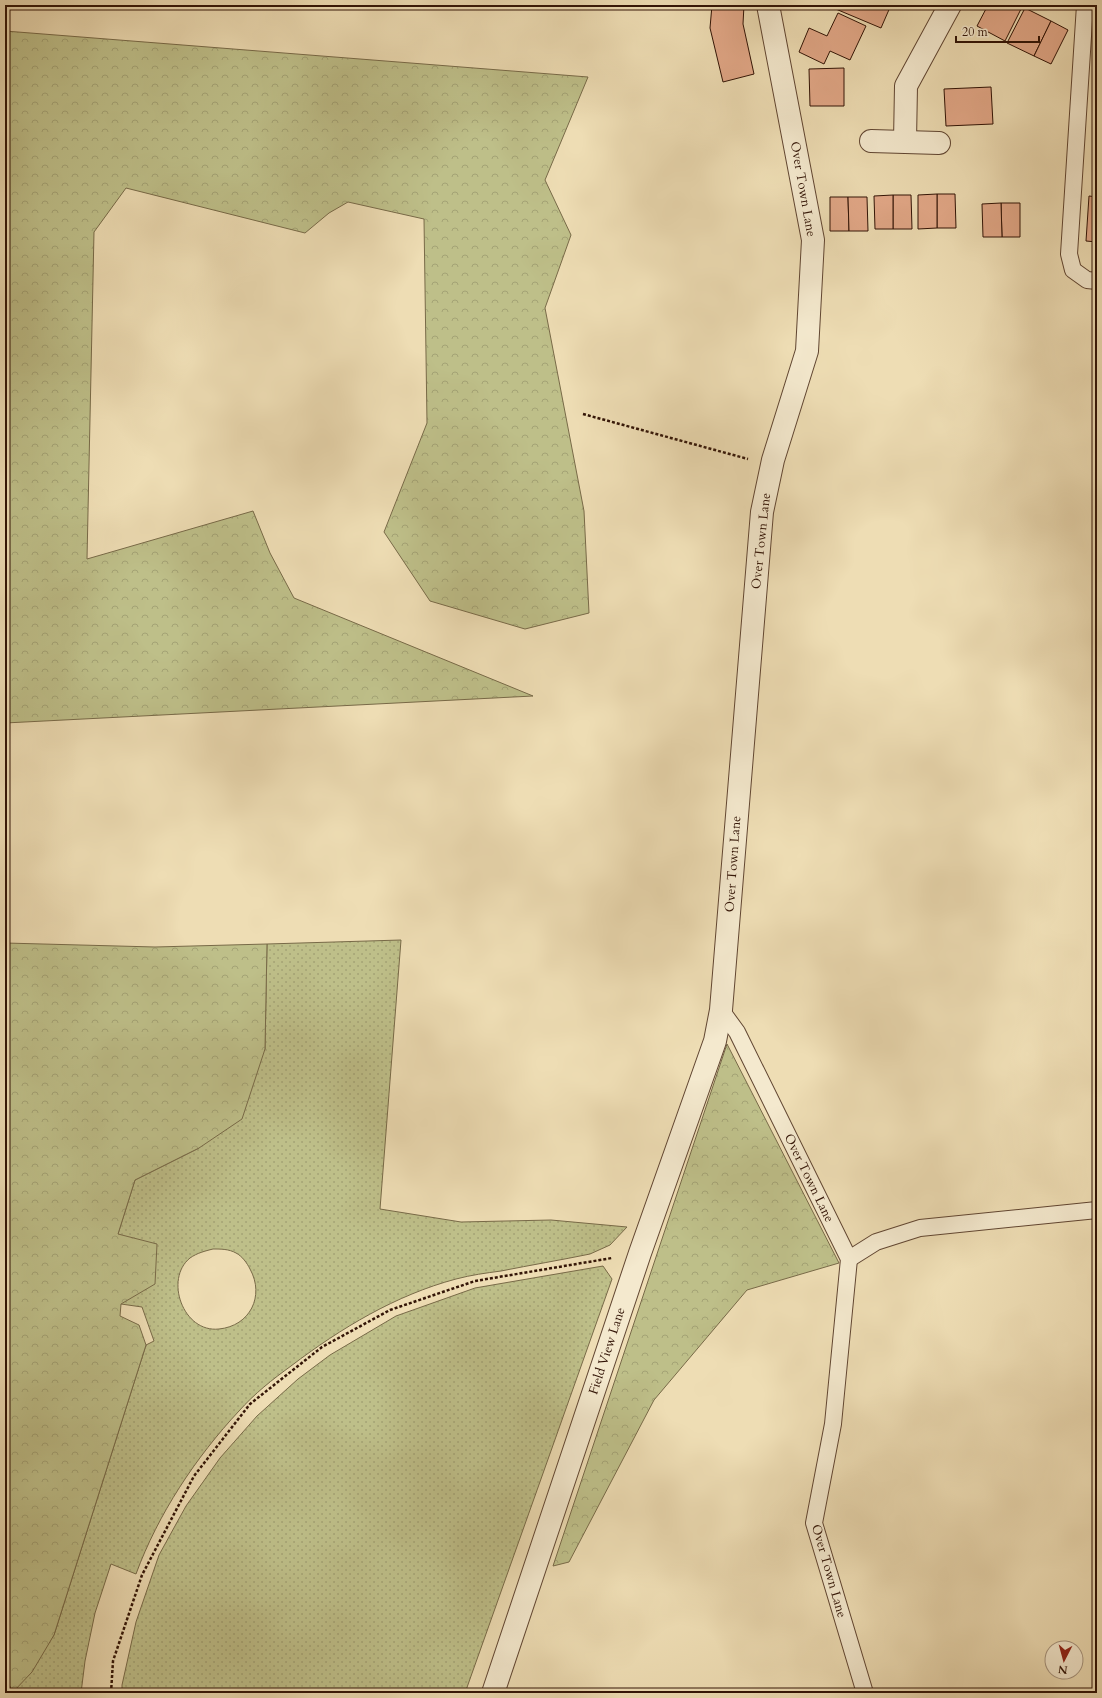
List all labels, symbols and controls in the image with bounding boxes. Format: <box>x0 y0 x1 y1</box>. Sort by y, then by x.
scale bar <box>956 18 1039 44</box>
text: 20 m <box>962 24 989 40</box>
street label: Over Town Lane <box>786 140 820 238</box>
street label: Over Town Lane <box>747 492 775 590</box>
street label: Over Town Lane <box>721 815 745 913</box>
street label: Over Town Lane <box>780 1131 838 1225</box>
street label: Field View Lane <box>584 1305 630 1397</box>
street label: Over Town Lane <box>807 1522 851 1620</box>
north arrow <box>1044 1640 1084 1680</box>
text: N <box>1057 1661 1069 1677</box>

